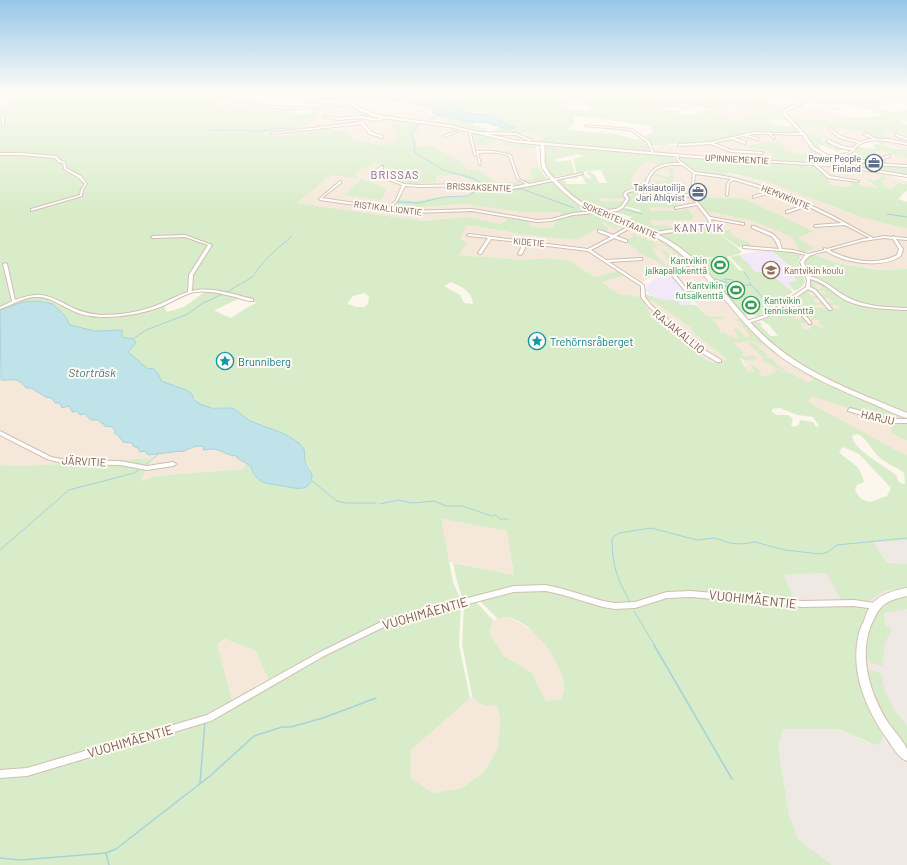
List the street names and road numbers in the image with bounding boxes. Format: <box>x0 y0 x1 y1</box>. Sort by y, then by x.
street label: UPINNIEMENTIE <box>705 152 769 166</box>
street label: BRISSAKSENTIE <box>447 180 511 194</box>
street label: HEMVIKINTIE <box>760 182 812 212</box>
street label: RISTIKALLIONTIE <box>353 198 423 218</box>
street label: SOKERITEHTAANTIE <box>581 199 659 241</box>
street label: KIDETIE <box>513 235 545 249</box>
street label: RAJAKALLIO <box>650 306 708 356</box>
street label: HARJU <box>860 407 896 427</box>
street label: JÄRVITIE <box>61 452 107 469</box>
street label: VUOHIMÄENTIE <box>708 586 798 612</box>
street label: VUOHIMÄENTIE <box>380 593 470 633</box>
street label: VUOHIMÄENTIE <box>85 721 175 761</box>

